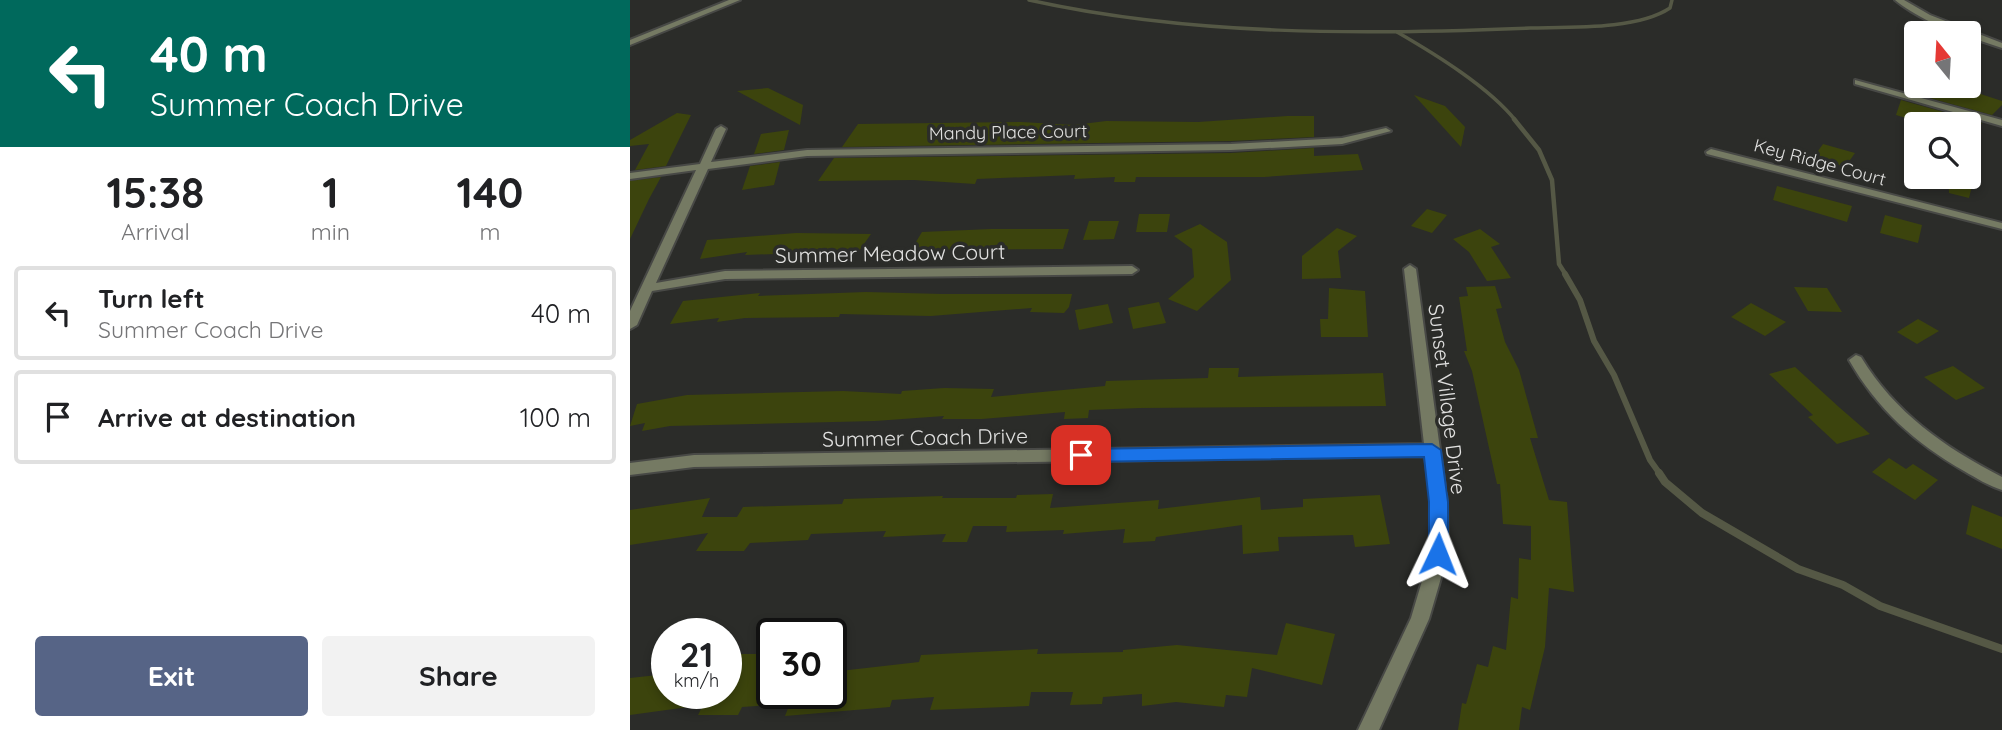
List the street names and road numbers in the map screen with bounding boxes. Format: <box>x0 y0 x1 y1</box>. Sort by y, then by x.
street label: Mandy Place Court <box>929 119 1087 145</box>
street label: Key Ridge Court <box>1751 133 1889 191</box>
street label: Summer Meadow Court <box>775 238 1005 268</box>
street label: Sunset Village Drive <box>1423 302 1473 496</box>
street label: Summer Coach Drive <box>822 422 1028 452</box>

